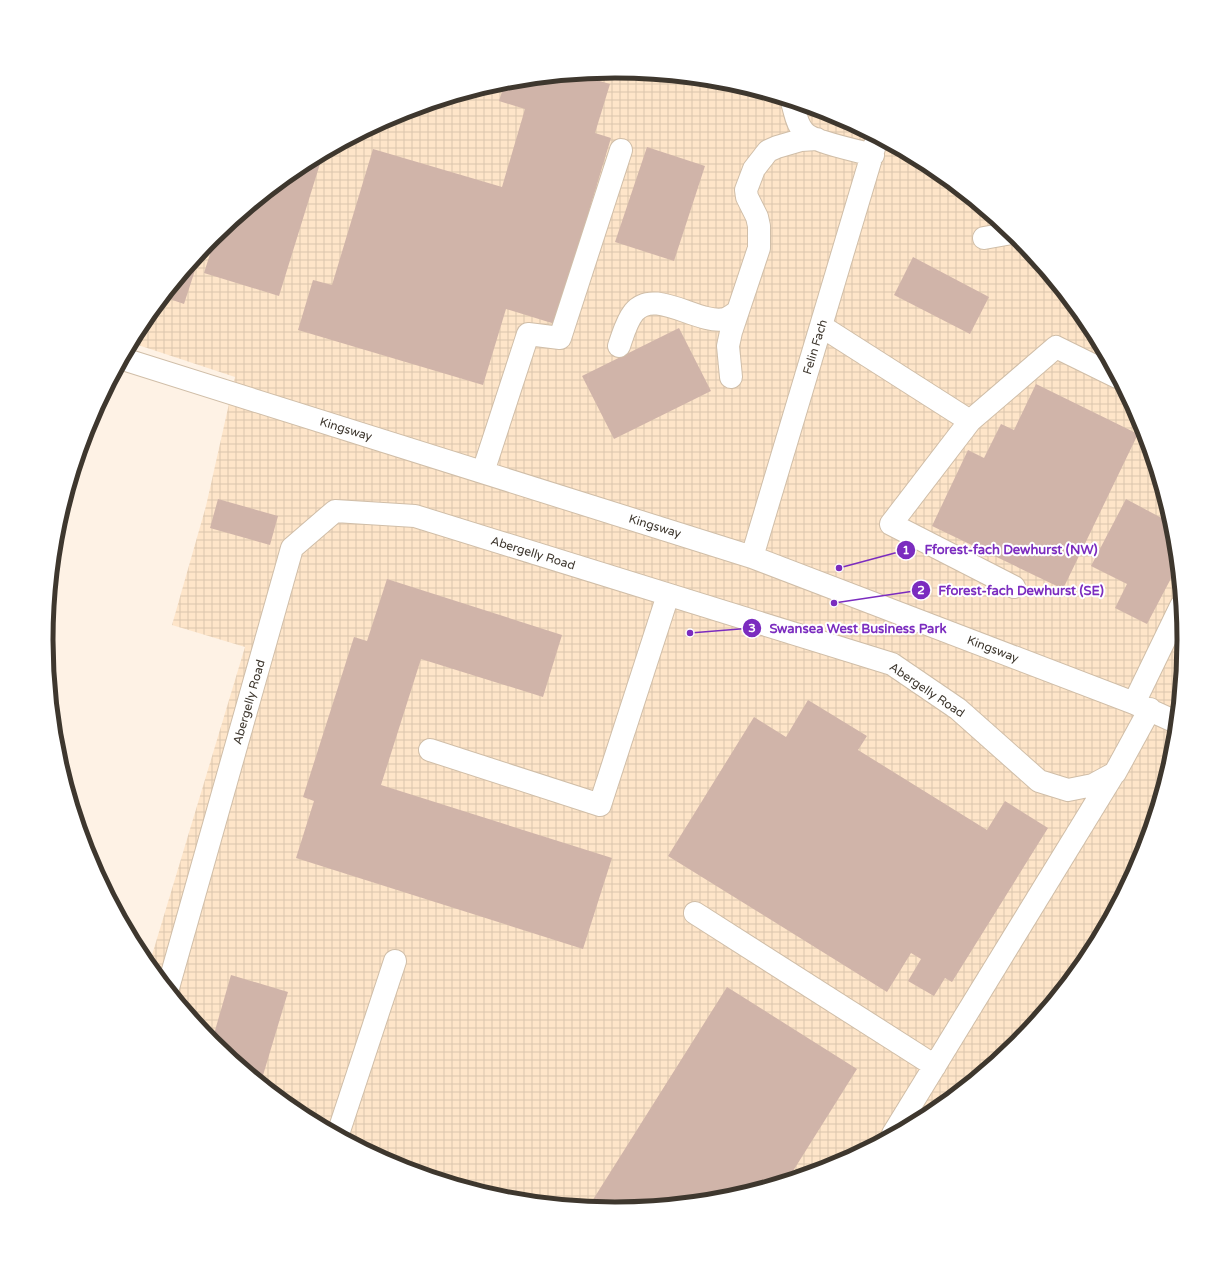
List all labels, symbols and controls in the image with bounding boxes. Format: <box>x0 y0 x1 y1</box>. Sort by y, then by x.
street label: Felin Fach <box>800 318 830 376</box>
street label: Kingsway <box>318 414 374 444</box>
street label: Kingsway <box>627 511 683 541</box>
street label: Abergelly Road <box>489 533 577 573</box>
callout: Fforest-fach Dewhurst (NW) <box>896 537 1105 562</box>
text: Fforest-fach Dewhurst (NW) <box>924 542 1098 558</box>
text: 1 <box>902 543 910 557</box>
callout: Fforest-fach Dewhurst (SE) <box>911 578 1112 603</box>
text: 2 <box>917 583 925 597</box>
text: Fforest-fach Dewhurst (SE) <box>938 583 1104 599</box>
callout: Swansea West Business Park <box>742 616 955 641</box>
text: 3 <box>748 621 756 635</box>
text: Swansea West Business Park <box>770 621 946 637</box>
street label: Kingsway <box>965 633 1021 665</box>
street label: Abergelly Road <box>230 658 268 746</box>
street label: Abergelly Road <box>887 660 967 720</box>

